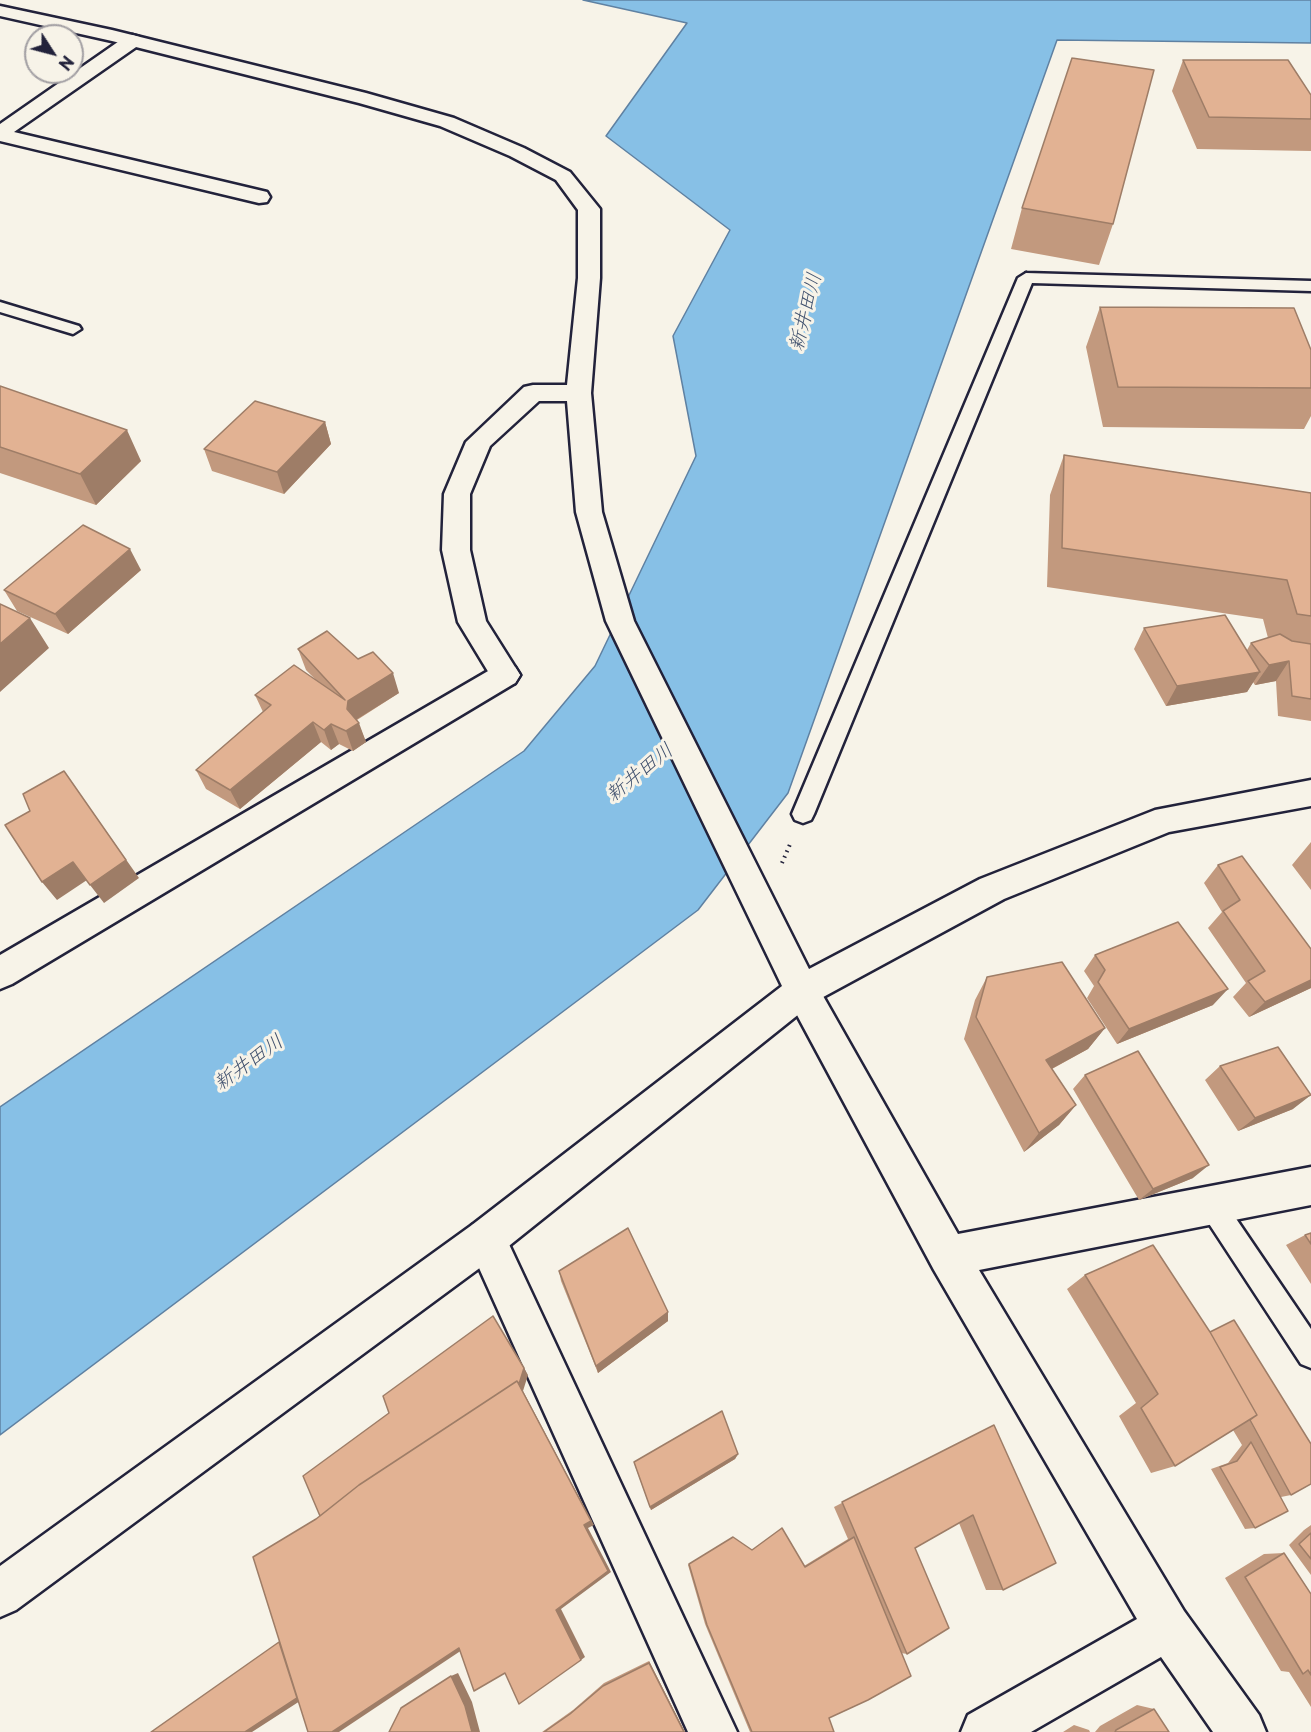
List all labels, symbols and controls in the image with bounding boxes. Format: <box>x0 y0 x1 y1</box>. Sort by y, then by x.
north arrow <box>24 24 84 84</box>
text: N <box>54 51 80 76</box>
water label: 新井田川 <box>785 270 827 354</box>
water label: 新井田川 <box>601 739 679 807</box>
water label: 新井田川 <box>210 1030 288 1096</box>

